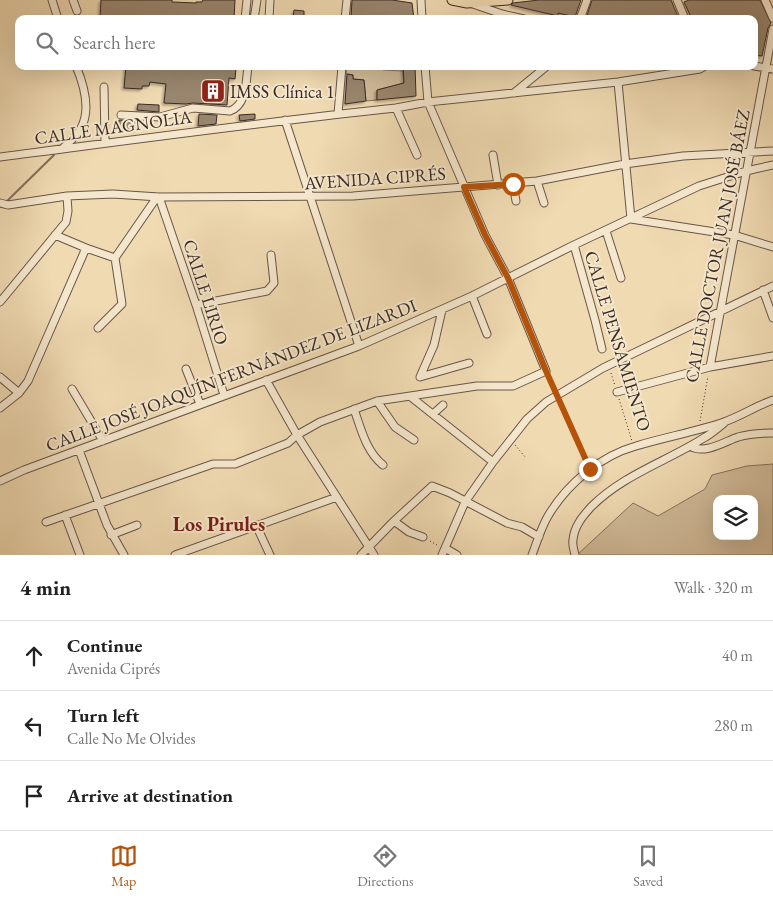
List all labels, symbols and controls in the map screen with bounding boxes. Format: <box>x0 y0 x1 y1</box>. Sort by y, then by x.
search box <box>15 15 758 70</box>
icon: search <box>33 29 61 57</box>
text: Search here <box>73 30 155 55</box>
building icon: IMSS Clínica 1 <box>200 78 226 104</box>
place label: IMSS Clínica 1 <box>230 80 335 103</box>
street label: CALLE MAGNOLIA <box>33 105 194 149</box>
street label: CALLE DOCTOR JUAN JOSÉ BÁEZ <box>679 107 755 384</box>
street label: AVENIDA CIPRÉS <box>302 162 447 194</box>
route start <box>502 173 525 196</box>
street label: CALLE LIRIO <box>178 236 234 348</box>
street label: CALLE PENSAMIENTO <box>580 248 656 434</box>
street label: CALLE JOSÉ JOAQUÍN FERNÁNDEZ DE LIZARDI <box>42 293 420 457</box>
route end <box>579 458 602 481</box>
map controls <box>713 495 758 540</box>
button: layers <box>713 495 758 540</box>
district label: Los Pirules <box>173 511 265 537</box>
text: 4 min <box>20 574 71 601</box>
text: Walk · 320 m <box>674 577 753 598</box>
text: Continue <box>67 633 142 658</box>
icon: ahead <box>20 642 48 670</box>
text: 40 m <box>722 645 753 666</box>
text: Avenida Ciprés <box>67 658 160 679</box>
text: Turn left <box>67 703 139 728</box>
icon: left <box>20 712 48 740</box>
text: 280 m <box>714 715 753 736</box>
text: Calle No Me Olvides <box>67 728 196 749</box>
icon: arrive <box>20 782 48 810</box>
text: Arrive at destination <box>67 783 233 808</box>
tab: Map <box>110 842 138 890</box>
tab: Directions <box>357 842 414 890</box>
tab: Saved <box>633 842 663 890</box>

